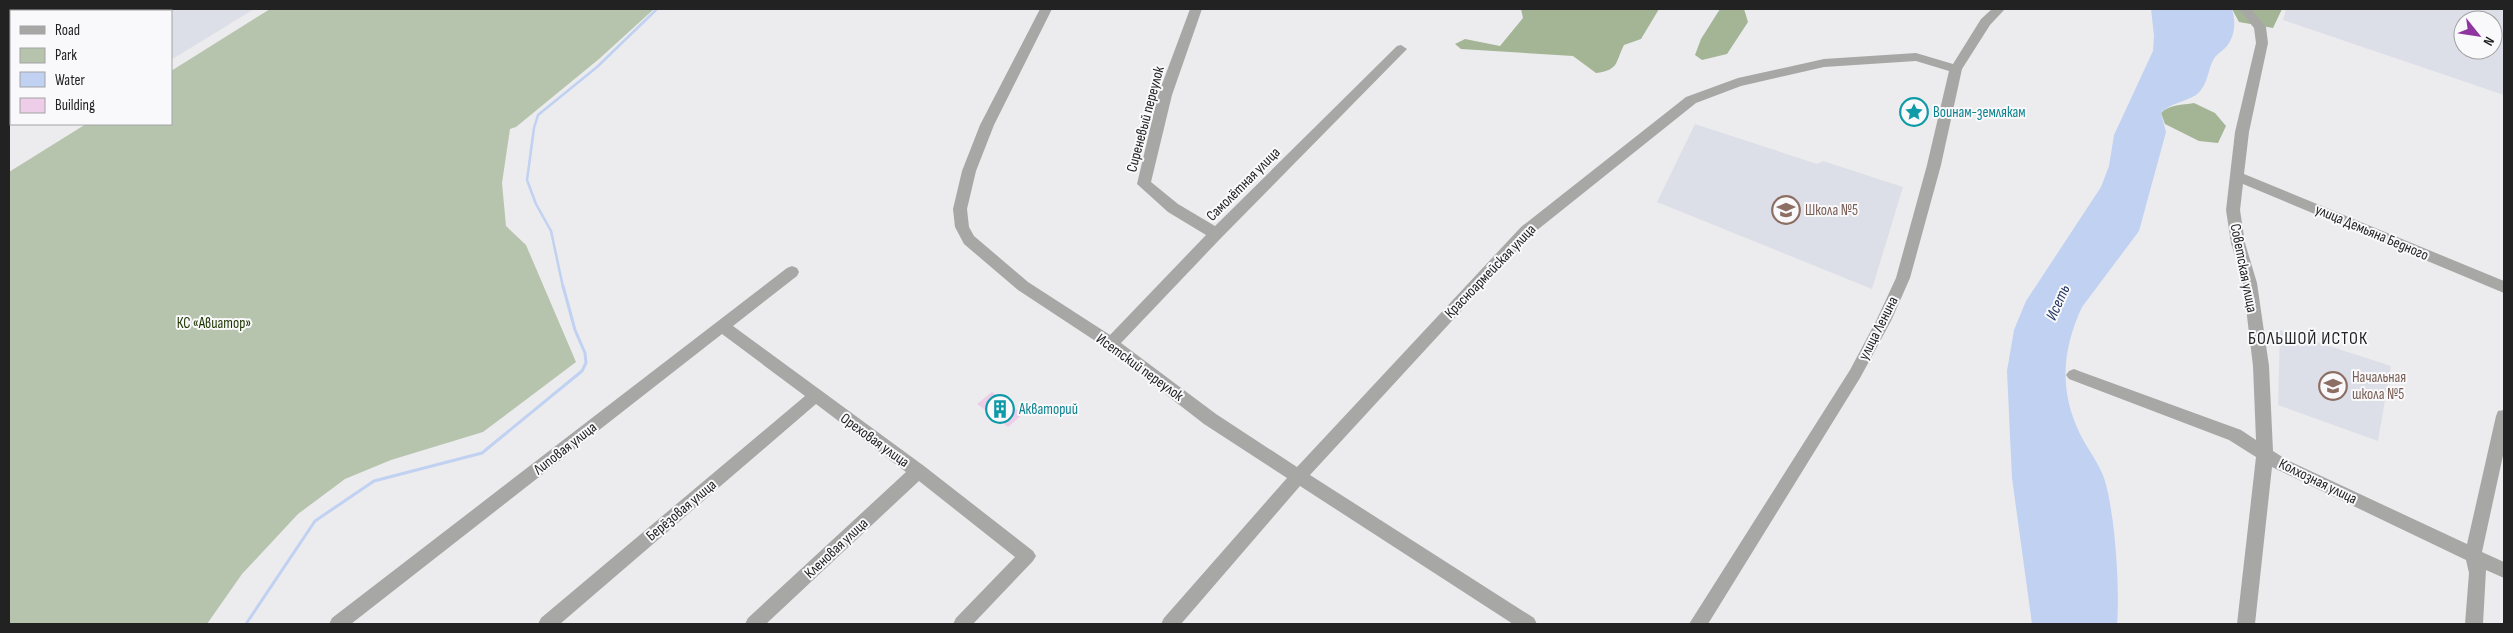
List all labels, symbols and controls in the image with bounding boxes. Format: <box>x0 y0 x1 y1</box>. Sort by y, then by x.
legend <box>10 10 172 125</box>
north arrow <box>2453 10 2503 60</box>
text: Road <box>55 21 80 40</box>
text: N <box>2480 34 2498 49</box>
text: Park <box>55 46 77 65</box>
street label: Сиреневый переулок <box>1122 64 1169 174</box>
text: Water <box>55 71 86 90</box>
text: Building <box>55 96 95 115</box>
place icon: Воинам-землякам <box>1899 97 1929 127</box>
place label: Воинам-землякам <box>1933 103 2026 122</box>
street label: Самолётная улица <box>1202 143 1284 225</box>
school or university icon: Школа №5 <box>1771 195 1801 225</box>
street label: улица Демьяна Бедного <box>2312 200 2431 265</box>
place label: Школа №5 <box>1805 201 1858 220</box>
street label: Красноармейская улица <box>1441 220 1540 322</box>
street label: Советская улица <box>2226 222 2261 314</box>
water label: Исеть <box>2042 282 2075 323</box>
street label: улица Ленина <box>1854 293 1903 363</box>
park label: КС «Авиатор» <box>177 314 251 333</box>
district label: БОЛЬШОЙ ИСТОК <box>2248 328 2368 349</box>
street label: Исетский переулок <box>1092 329 1187 406</box>
place label: Начальная школа №5 <box>2352 368 2406 404</box>
school or university icon: Начальная школа №5 <box>2318 371 2348 401</box>
building icon: Акваторий <box>985 394 1015 424</box>
place label: Акваторий <box>1018 400 1078 419</box>
street label: Ореховая улица <box>836 409 913 472</box>
street label: Липовая улица <box>529 418 601 480</box>
street label: Колхозная улица <box>2276 454 2360 509</box>
street label: Берёзовая улица <box>642 475 721 545</box>
street label: Кленовая улица <box>800 514 872 583</box>

